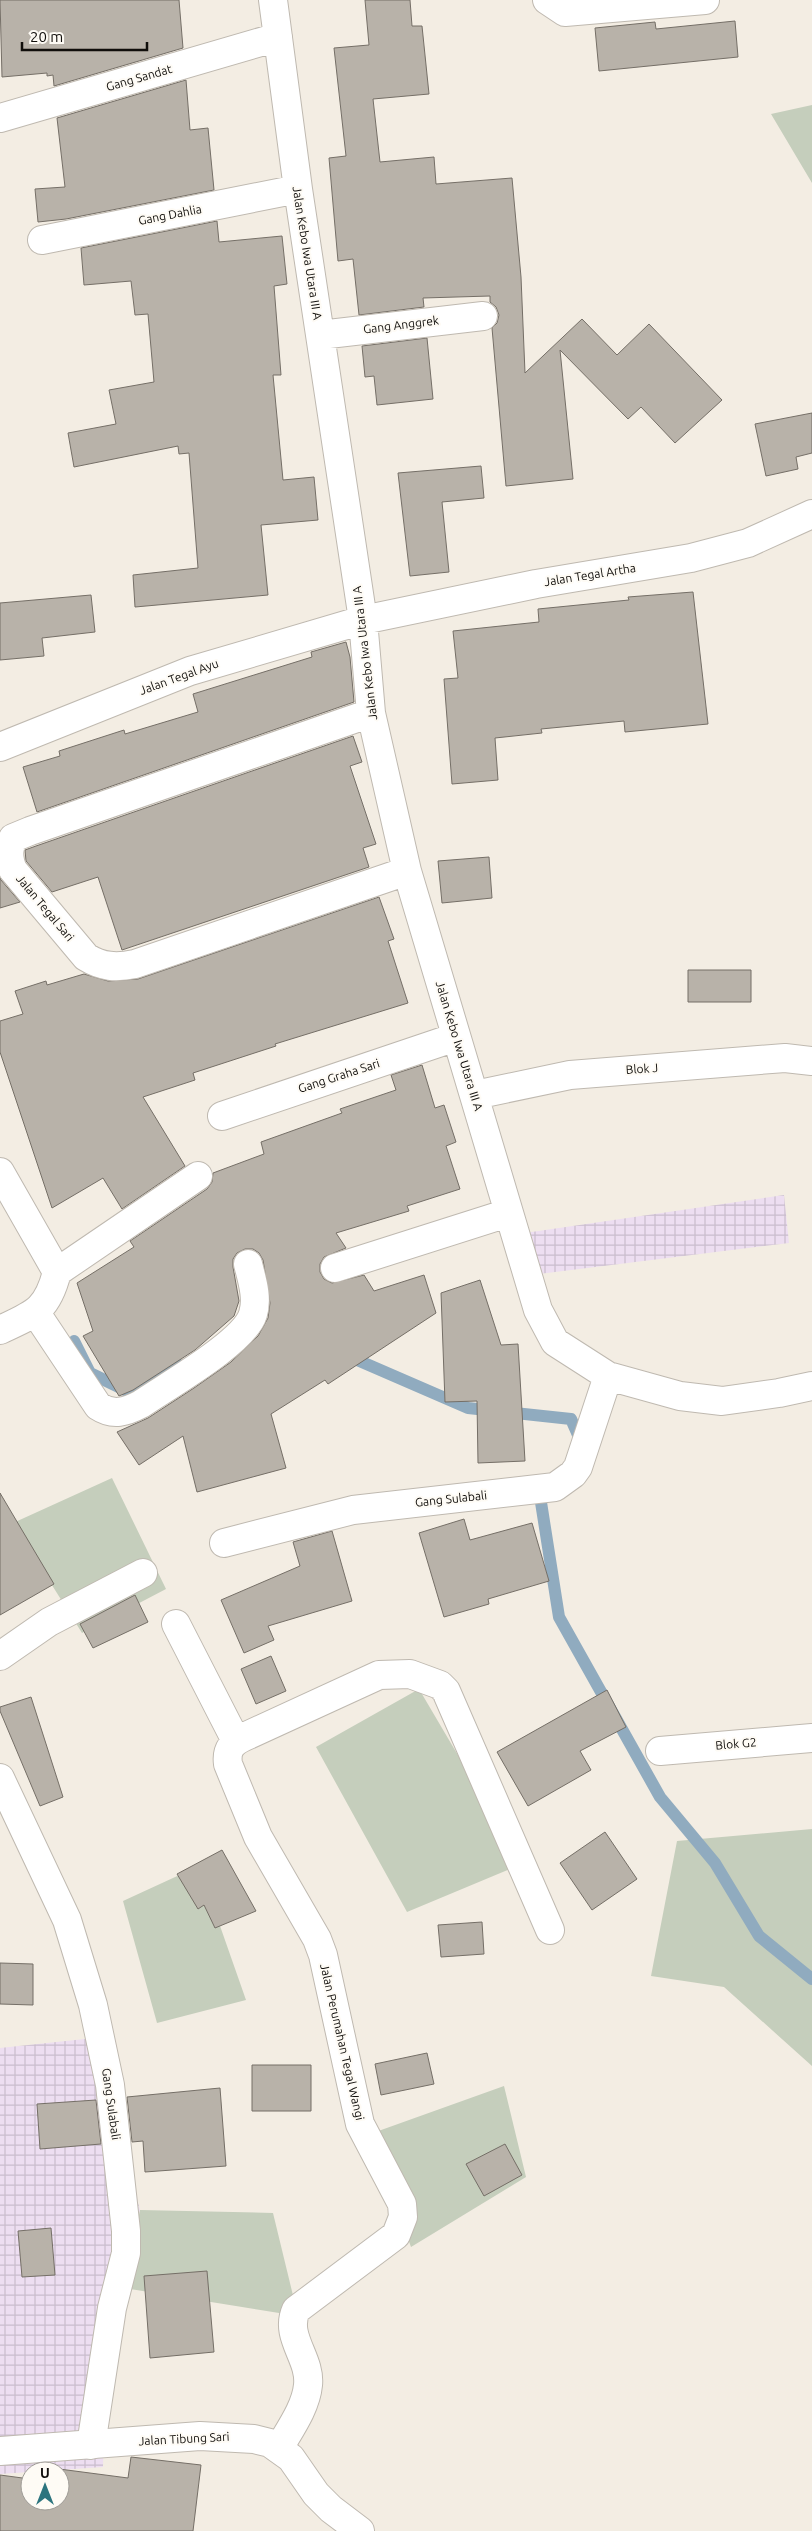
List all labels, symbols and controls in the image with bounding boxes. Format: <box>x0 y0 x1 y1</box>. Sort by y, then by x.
scale bar <box>22 20 148 52</box>
text: 20 m <box>30 28 63 45</box>
street label: Gang Sandat <box>104 62 174 93</box>
street label: Jalan Kebo Iwa Utara III A <box>291 185 325 321</box>
street label: Gang Dahlia <box>137 202 203 227</box>
street label: Gang Anggrek <box>362 313 440 336</box>
street label: Jalan Tegal Artha <box>543 561 637 588</box>
street label: Jalan Kebo Iwa Utara III A <box>350 585 379 721</box>
street label: Jalan Tegal Ayu <box>138 656 220 697</box>
street label: Jalan Tegal Sari <box>14 872 77 944</box>
street label: Jalan Kebo Iwa Utara III A <box>434 979 486 1113</box>
street label: Gang Graha Sari <box>296 1056 381 1095</box>
street label: Blok J <box>625 1061 659 1076</box>
street label: Gang Sulabali <box>414 1488 488 1509</box>
street label: Blok G2 <box>715 1735 757 1752</box>
street label: Jalan Perumahan Tegal Wangi <box>318 1962 367 2122</box>
street label: Gang Sulabali <box>100 2067 123 2141</box>
street label: Jalan Tibung Sari <box>138 2430 230 2447</box>
north arrow <box>20 2461 70 2511</box>
text: U <box>40 2465 50 2481</box>

